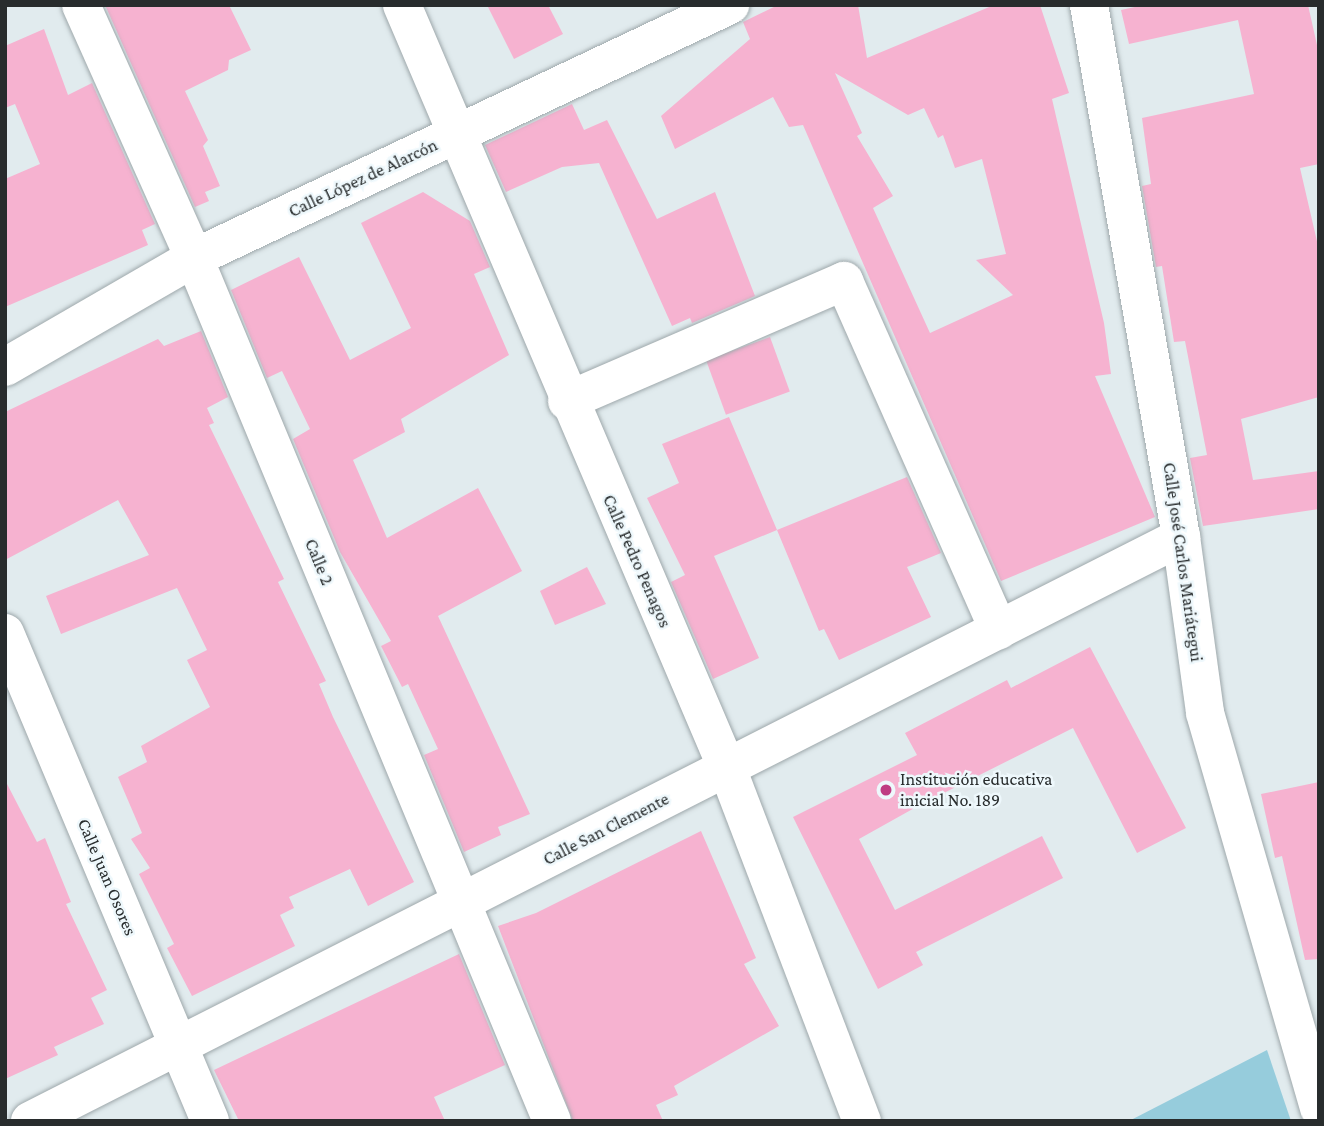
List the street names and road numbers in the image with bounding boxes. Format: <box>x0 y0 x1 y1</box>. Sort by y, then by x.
street label: Calle López de Alarcón <box>285 134 441 222</box>
street label: Calle José Carlos Mariátegui <box>1158 461 1208 663</box>
street label: Calle Pedro Penagos <box>598 491 676 631</box>
street label: Calle 2 <box>300 536 338 588</box>
street label: Calle San Clemente <box>539 788 673 870</box>
street label: Calle Juan Osores <box>73 815 141 939</box>

